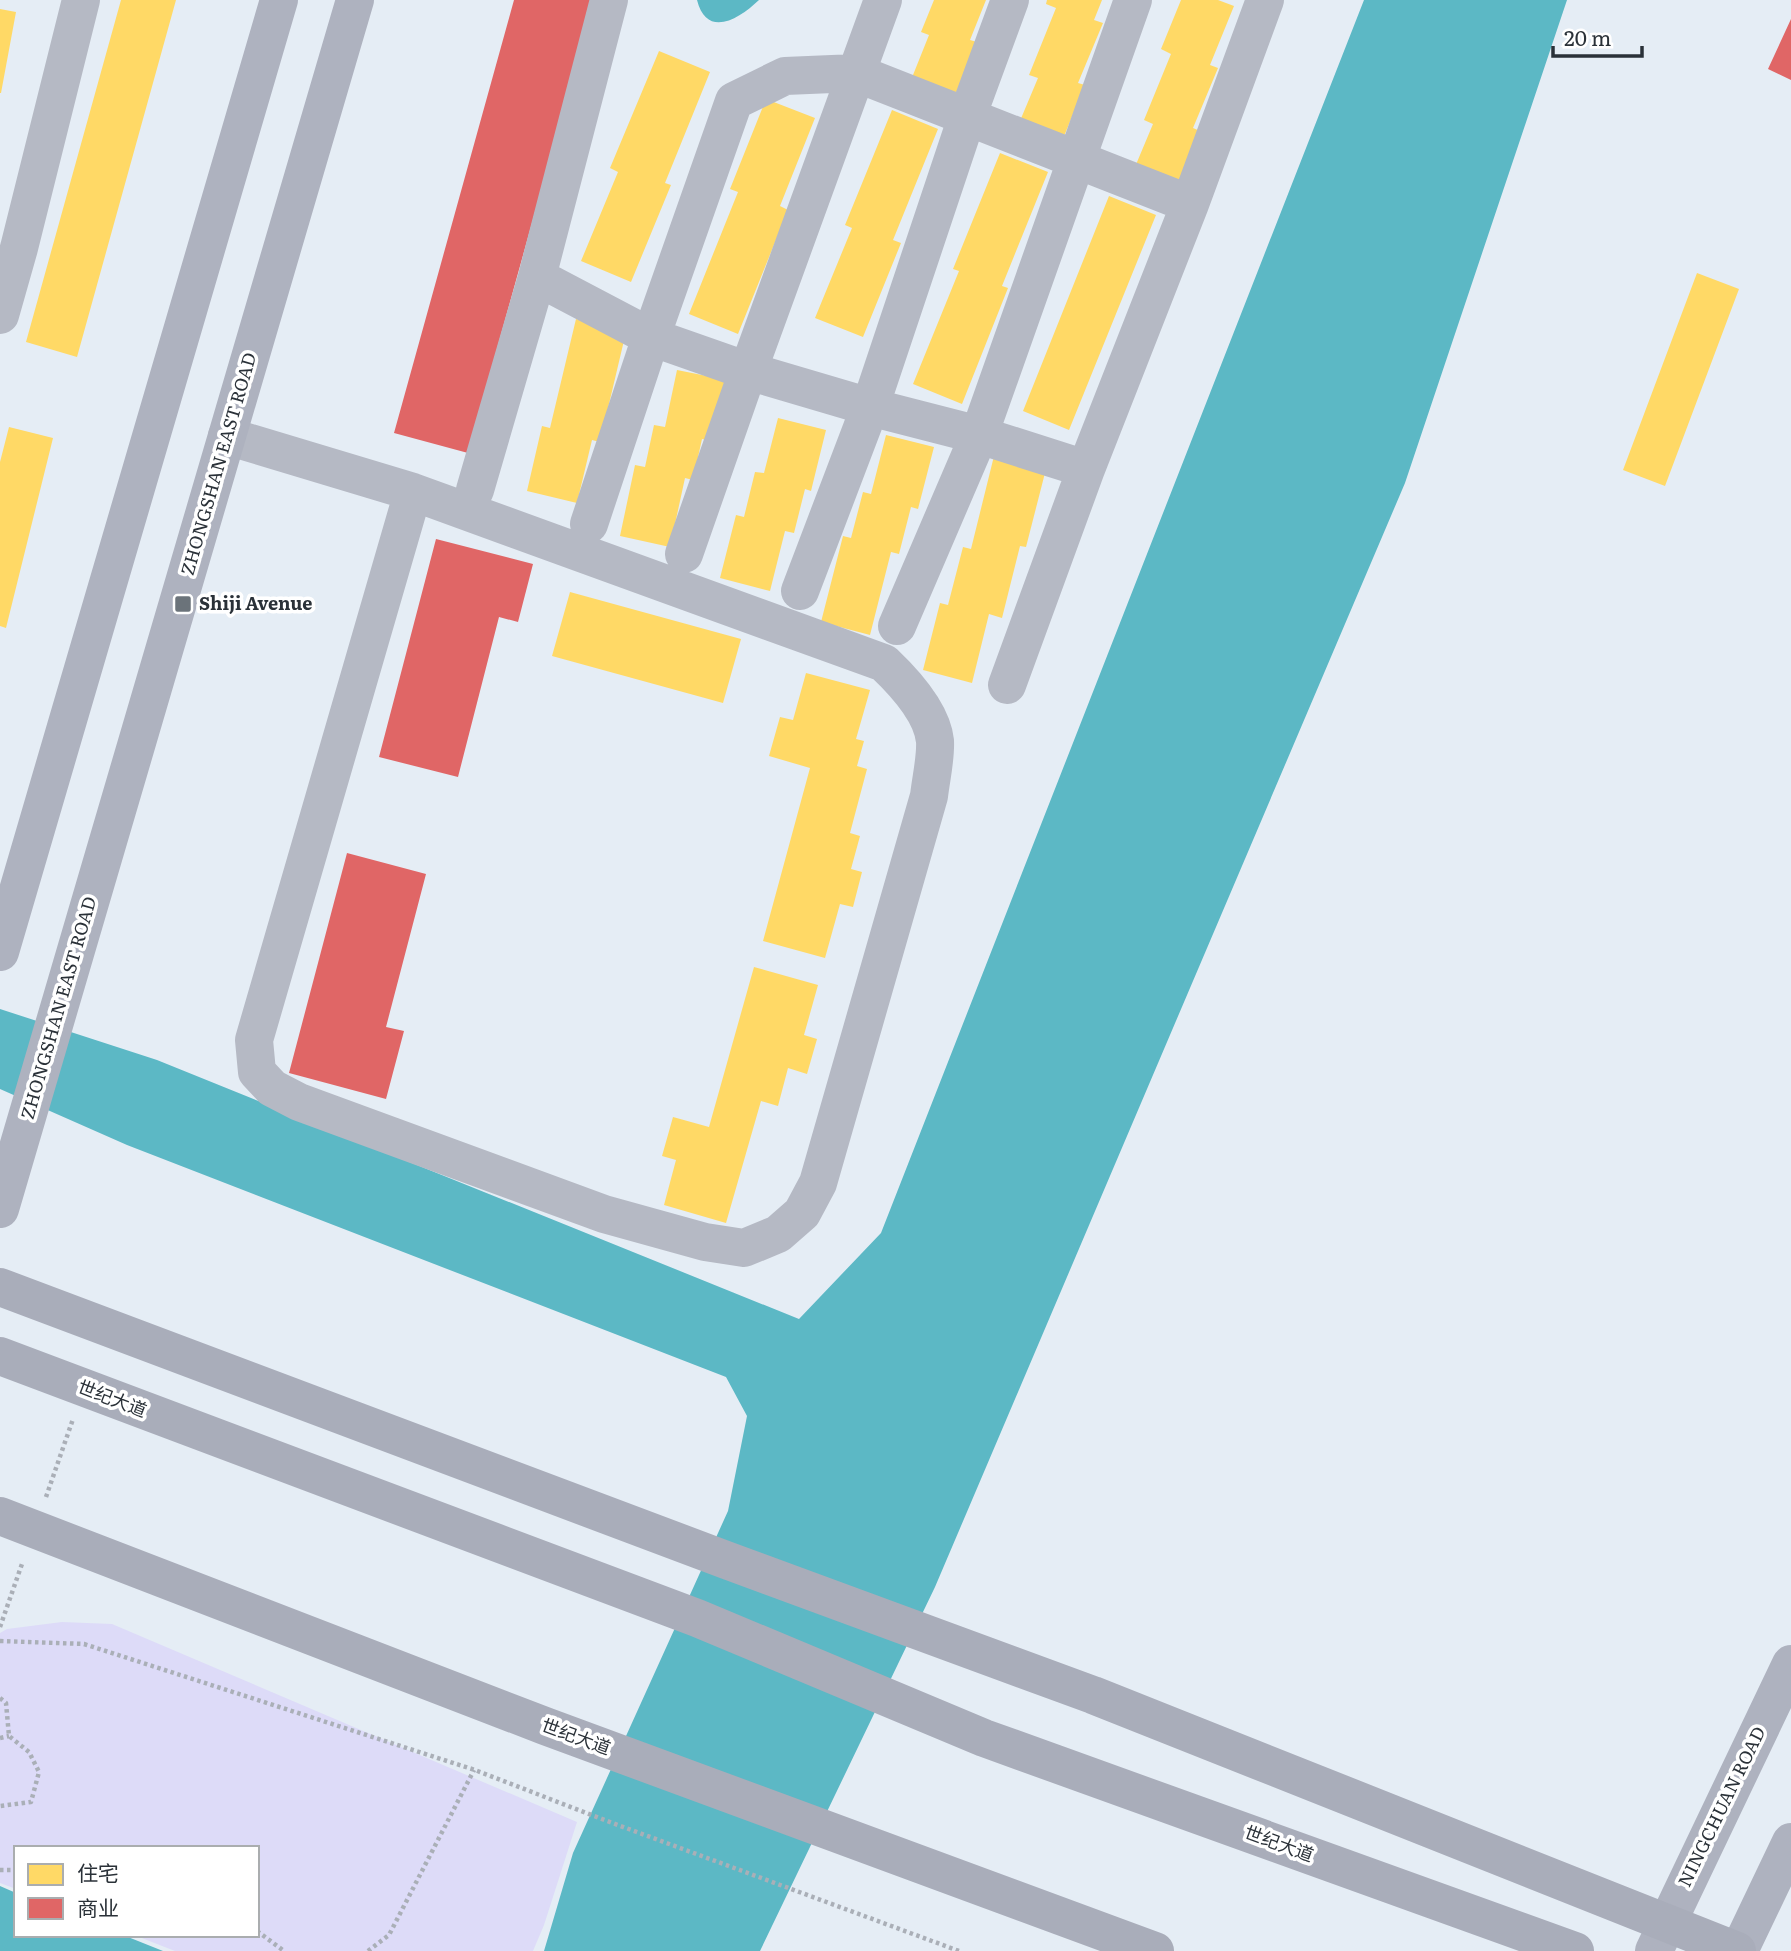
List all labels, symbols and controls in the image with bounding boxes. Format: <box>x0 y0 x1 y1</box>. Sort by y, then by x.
scale bar <box>1553 14 1642 58</box>
text: 20 m <box>1564 21 1611 52</box>
street label: ZHONGSHAN EAST ROAD <box>173 349 262 578</box>
place label: Shiji Avenue <box>199 589 312 616</box>
marker: Shiji Avenue <box>173 594 193 614</box>
street label: ZHONGSHAN EAST ROAD <box>13 893 102 1122</box>
street label: 世纪大道 <box>74 1372 151 1423</box>
street label: 世纪大道 <box>538 1711 615 1761</box>
street label: NINGCHUAN ROAD <box>1670 1721 1771 1891</box>
street label: 世纪大道 <box>1241 1818 1318 1868</box>
legend <box>14 1846 259 1937</box>
text: 住宅 <box>77 1856 119 1887</box>
text: 商业 <box>77 1891 119 1922</box>

